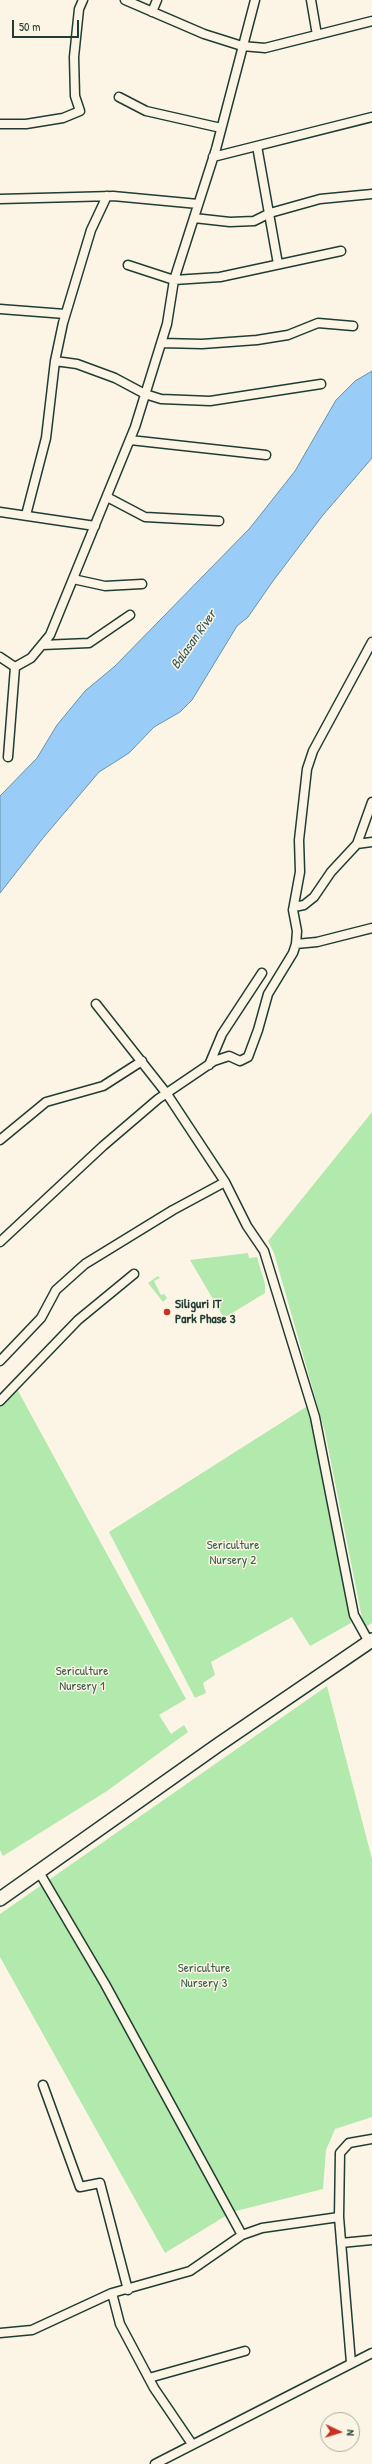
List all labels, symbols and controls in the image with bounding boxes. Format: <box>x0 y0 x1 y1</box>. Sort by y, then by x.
scale bar <box>14 12 81 38</box>
text: 50 m <box>19 18 40 35</box>
water label: Balasan River <box>168 607 220 673</box>
place label: Siliguri IT Park Phase 3 <box>175 1297 236 1328</box>
marker: Siliguri IT Park Phase 3 <box>162 1307 172 1317</box>
park label: Sericulture Nursery 2 <box>207 1538 259 1569</box>
park label: Sericulture Nursery 1 <box>56 1664 108 1695</box>
park label: Sericulture Nursery 3 <box>178 1961 230 1992</box>
north arrow <box>320 2412 360 2452</box>
text: N <box>344 2429 358 2436</box>

